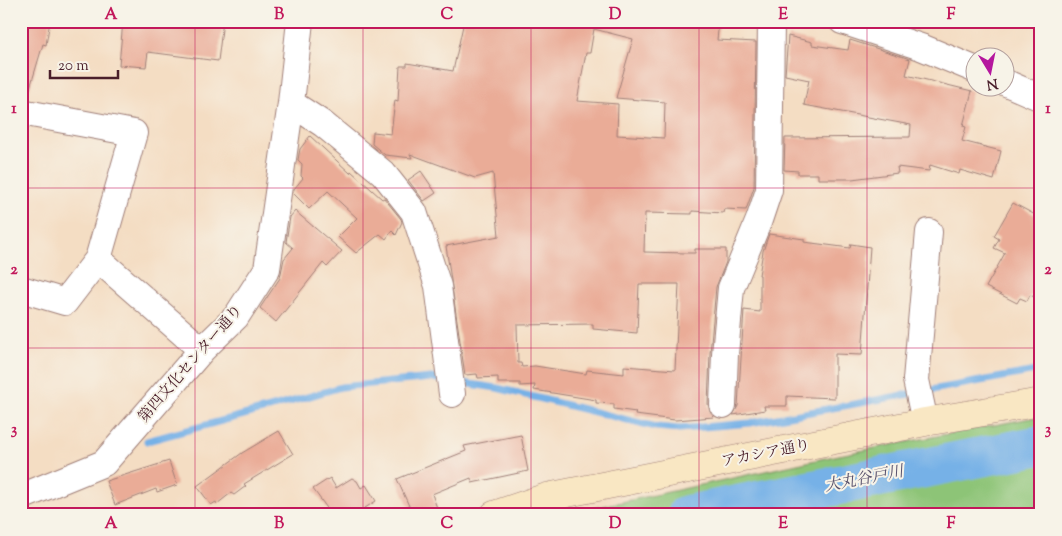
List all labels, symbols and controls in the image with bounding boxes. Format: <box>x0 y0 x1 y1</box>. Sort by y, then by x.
text: A <box>105 4 118 27</box>
text: B <box>274 4 284 27</box>
text: C <box>441 4 454 27</box>
text: D <box>609 4 622 27</box>
text: E <box>778 4 788 27</box>
text: F <box>947 4 956 27</box>
scale bar <box>50 48 118 80</box>
north arrow <box>964 48 1014 98</box>
text: 20 m <box>58 56 89 77</box>
text: N <box>985 72 999 94</box>
text: 1 <box>11 98 17 121</box>
text: 1 <box>1045 98 1051 121</box>
text: 2 <box>10 259 18 282</box>
text: 2 <box>1044 259 1052 282</box>
street label: 第四文化センター通り <box>134 301 248 427</box>
text: 3 <box>11 419 18 442</box>
text: 3 <box>1045 419 1052 442</box>
street label: アカシア通り <box>720 435 812 473</box>
water label: 大丸谷戸川 <box>823 461 907 499</box>
text: A <box>105 513 118 536</box>
text: B <box>274 513 284 536</box>
text: C <box>441 513 454 536</box>
text: D <box>609 513 622 536</box>
text: E <box>778 513 788 536</box>
text: F <box>947 513 956 536</box>

